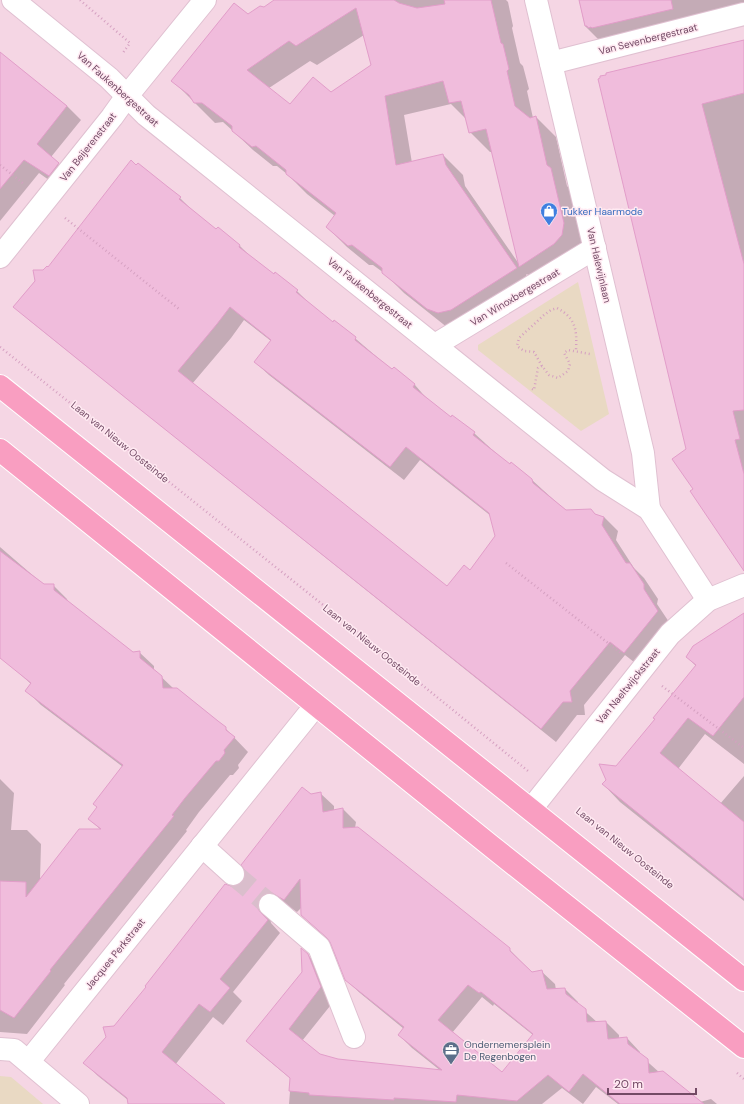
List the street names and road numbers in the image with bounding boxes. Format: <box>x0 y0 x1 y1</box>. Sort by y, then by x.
street label: Van Sevenbergestraat <box>597 20 699 58</box>
street label: Van Faukenbergestraat <box>74 49 162 129</box>
street label: Van Beijerenstraat <box>57 110 119 184</box>
street label: Van Halewijnlaan <box>584 226 614 304</box>
street label: Van Faukenbergestraat <box>325 255 415 331</box>
street label: Van Winoxbergestraat <box>468 265 562 329</box>
street label: Laan van Nieuw Oosteinde <box>68 398 172 486</box>
street label: Laan van Nieuw Oosteinde <box>320 601 424 689</box>
street label: Van Naeltwijckstraat <box>593 645 663 727</box>
street label: Laan van Nieuw Oosteinde <box>573 804 677 892</box>
street label: Jacques Perkstraat <box>82 916 148 992</box>

